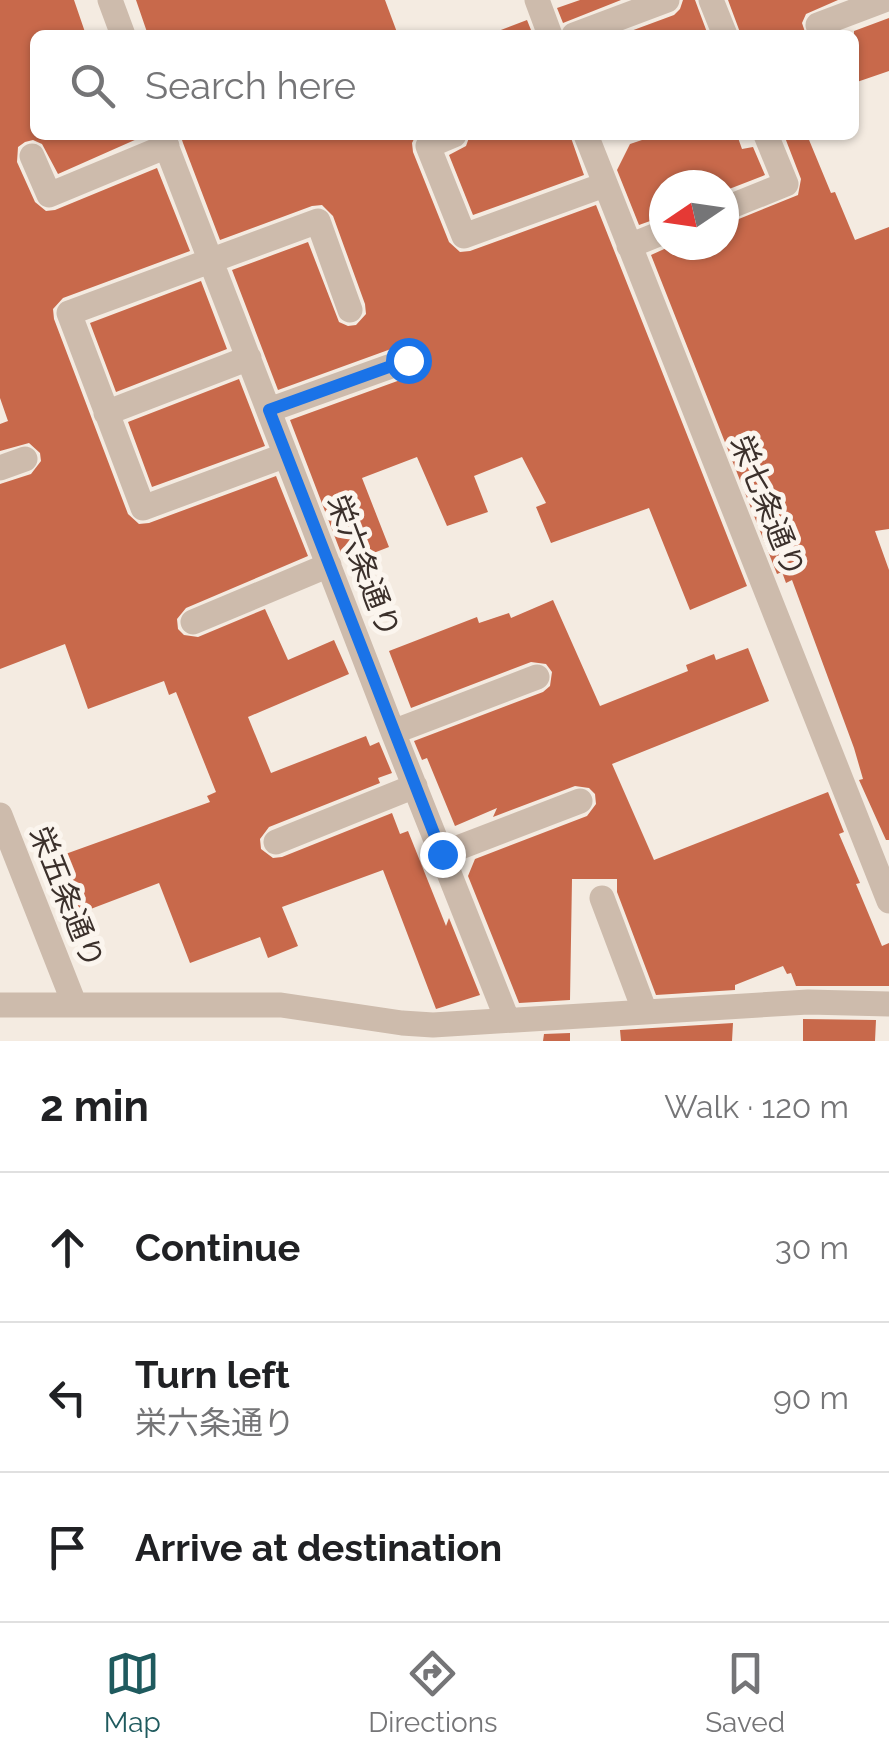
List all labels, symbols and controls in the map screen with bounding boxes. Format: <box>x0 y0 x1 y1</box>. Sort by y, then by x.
search box <box>30 30 859 140</box>
icon: search <box>65 58 120 113</box>
text: Search here <box>145 63 356 108</box>
north arrow <box>649 170 739 260</box>
route start <box>386 338 432 384</box>
street label: 栄七条通り <box>724 430 812 582</box>
street label: 栄六条通り <box>321 490 407 642</box>
street label: 栄五条通り <box>23 821 111 973</box>
route end <box>420 832 466 878</box>
text: 2 min <box>40 1082 149 1131</box>
text: Walk · 120 m <box>664 1088 849 1125</box>
icon: ahead <box>40 1220 95 1275</box>
text: Continue <box>135 1225 300 1270</box>
text: 30 m <box>775 1229 849 1266</box>
text: Turn left <box>135 1352 290 1397</box>
icon: left <box>40 1370 95 1425</box>
text: 90 m <box>773 1379 849 1416</box>
text: 栄六条通り <box>135 1404 295 1441</box>
icon: arrive <box>40 1520 95 1575</box>
text: Arrive at destination <box>135 1525 502 1570</box>
tab: Map <box>104 1646 161 1739</box>
tab: Directions <box>368 1646 498 1739</box>
tab: Saved <box>705 1646 785 1739</box>

